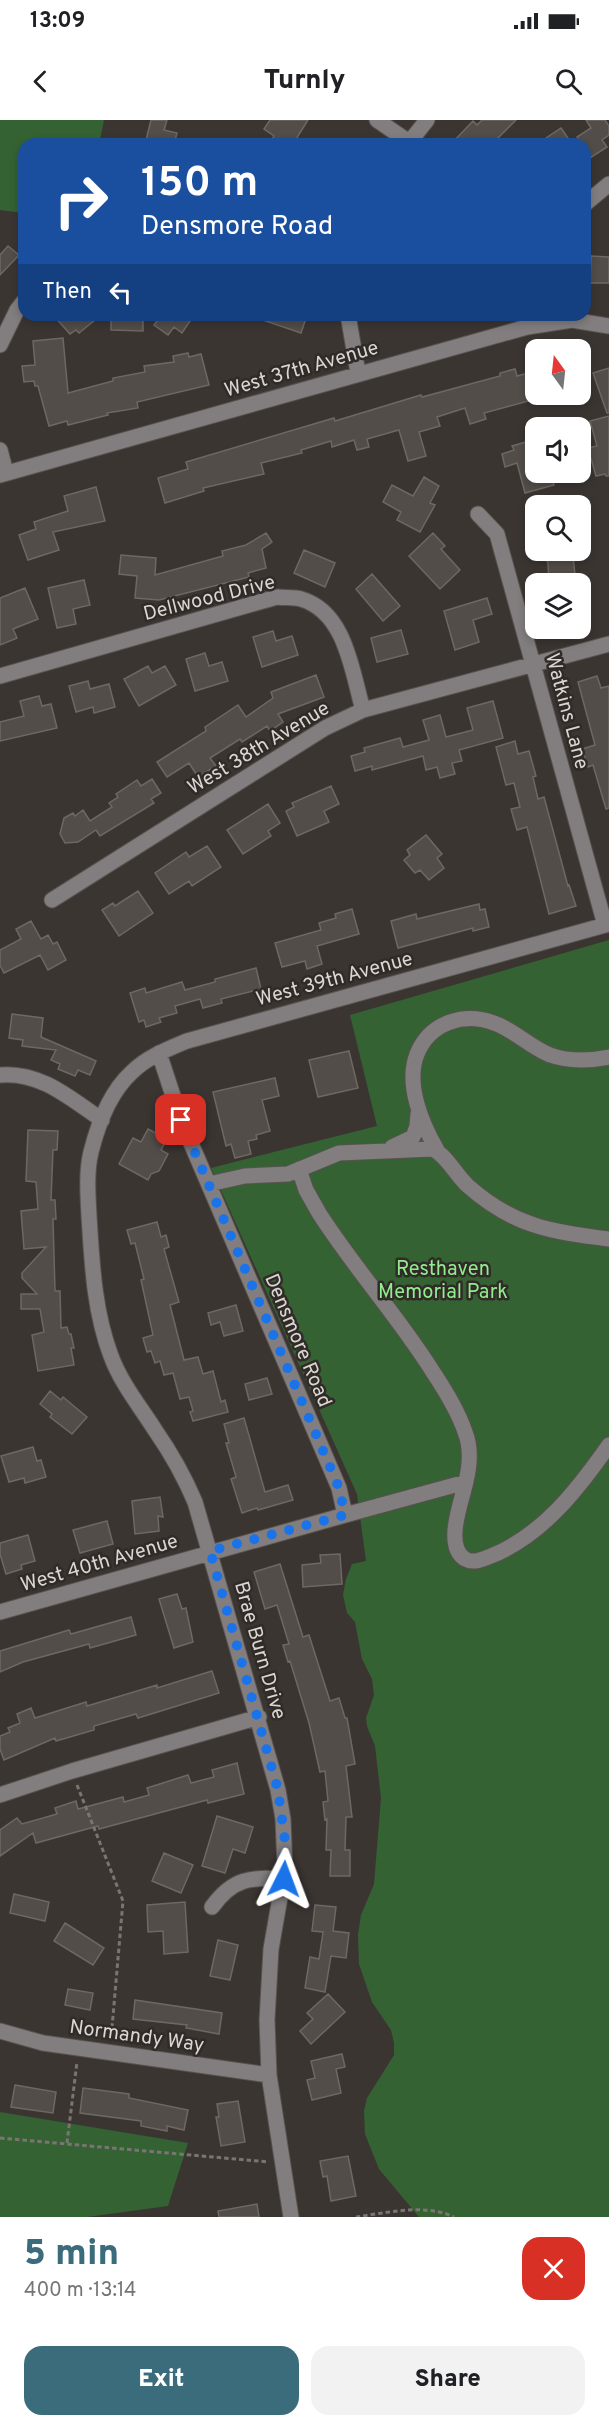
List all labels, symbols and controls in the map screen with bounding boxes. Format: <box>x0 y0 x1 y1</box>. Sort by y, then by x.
text: 13:09 <box>30 8 85 35</box>
text: Turnly <box>264 64 345 98</box>
icon: back <box>24 65 57 98</box>
icon: search <box>552 65 585 98</box>
text: 150 m <box>141 158 258 211</box>
icon: right <box>42 162 120 240</box>
text: Densmore Road <box>141 210 333 244</box>
icon: left <box>104 276 137 309</box>
text: Then <box>42 279 92 306</box>
street label: West 37th Avenue <box>221 335 382 404</box>
north arrow <box>525 339 591 405</box>
map controls <box>525 339 591 639</box>
button: sound <box>525 417 591 483</box>
button: search <box>525 495 591 561</box>
street label: Dellwood Drive <box>141 570 278 628</box>
button: layers <box>525 573 591 639</box>
street label: Watkins Lane <box>538 651 594 772</box>
street label: West 38th Avenue <box>183 696 335 801</box>
street label: West 39th Avenue <box>253 947 416 1013</box>
pin <box>155 1094 206 1145</box>
icon: arrive <box>164 1103 197 1136</box>
park label: Resthaven Memorial Park <box>378 1257 508 1306</box>
street label: Densmore Road <box>257 1270 337 1411</box>
street label: West 40th Avenue <box>18 1529 181 1599</box>
street label: Brae Burn Drive <box>227 1579 291 1723</box>
position arrow <box>252 1847 316 1911</box>
street label: Normandy Way <box>68 2015 206 2059</box>
text: 5 min <box>24 2232 119 2278</box>
button: close <box>522 2237 585 2300</box>
text: 400 m · 13:14 <box>24 2278 136 2304</box>
button: Exit <box>24 2346 299 2415</box>
button: Share <box>311 2346 585 2415</box>

